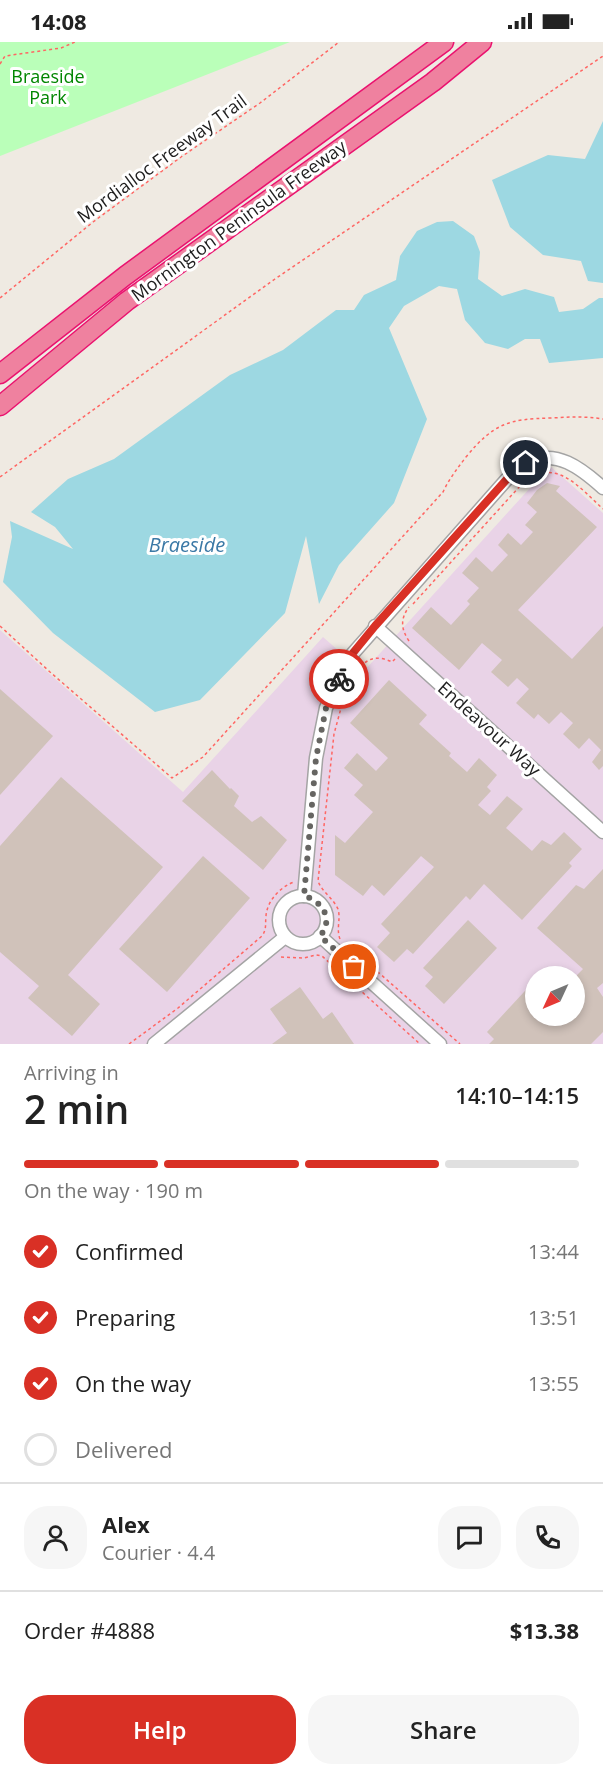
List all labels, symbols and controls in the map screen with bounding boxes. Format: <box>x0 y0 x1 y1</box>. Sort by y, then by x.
text: 14:08 <box>30 6 87 36</box>
park label: Braeside Park <box>11 64 85 109</box>
street label: Mordialloc Freeway Trail <box>72 89 251 228</box>
street label: Mornington Peninsula Freeway <box>126 134 351 306</box>
pin <box>500 437 551 488</box>
icon: home <box>509 446 542 479</box>
water label: Braeside <box>149 531 225 558</box>
courier <box>309 649 369 709</box>
icon: bike <box>323 663 356 696</box>
street label: Endeavour Way <box>433 676 547 782</box>
pin <box>328 941 379 992</box>
icon: bag <box>337 950 370 983</box>
north arrow <box>525 966 585 1026</box>
map controls <box>525 966 585 1026</box>
text: Arriving in <box>24 1059 119 1086</box>
text: 14:10–14:15 <box>455 1080 579 1110</box>
text: 2 min <box>24 1082 129 1135</box>
text: On the way · 190 m <box>24 1177 203 1204</box>
icon: check <box>24 1235 57 1268</box>
text: Confirmed <box>75 1236 184 1266</box>
text: 13:44 <box>528 1238 579 1265</box>
icon: check <box>24 1301 57 1334</box>
text: Preparing <box>75 1302 175 1332</box>
text: 13:51 <box>528 1304 579 1331</box>
icon: check <box>24 1367 57 1400</box>
text: On the way <box>75 1368 191 1398</box>
text: 13:55 <box>528 1370 579 1397</box>
text: Delivered <box>75 1434 173 1464</box>
button: person <box>24 1506 87 1569</box>
button: chat <box>438 1506 501 1569</box>
button: phone <box>516 1506 579 1569</box>
text: Alex <box>102 1509 150 1539</box>
text: Courier · 4.4 <box>102 1539 215 1566</box>
text: Order #4888 <box>24 1615 155 1645</box>
text: $13.38 <box>510 1615 579 1645</box>
button: Help <box>24 1695 296 1764</box>
button: Share <box>308 1695 579 1764</box>

